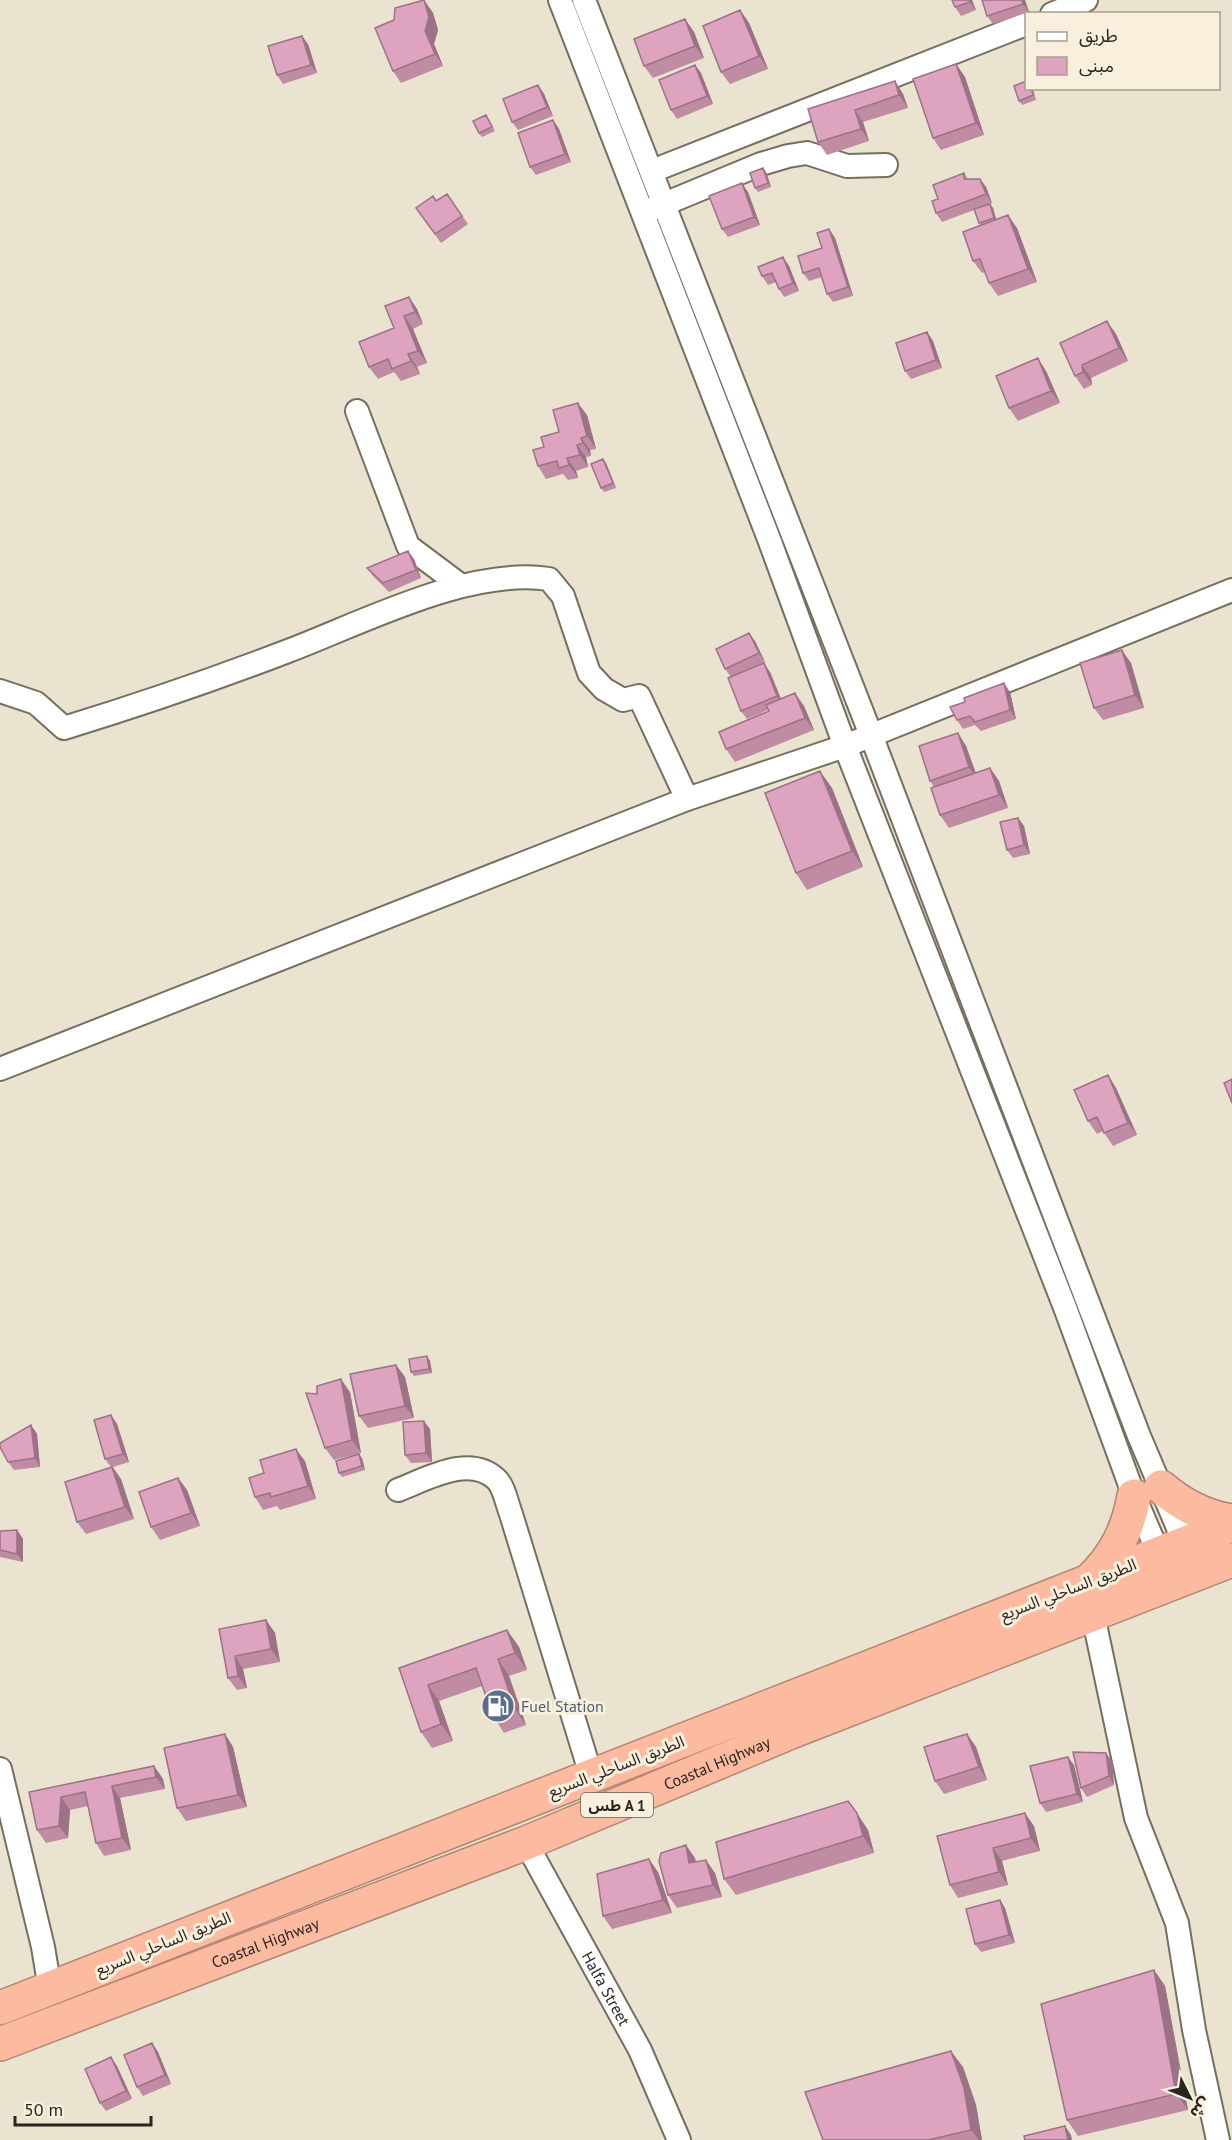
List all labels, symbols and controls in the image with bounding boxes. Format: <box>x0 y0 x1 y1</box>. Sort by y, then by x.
legend <box>1025 12 1220 90</box>
text: طريق <box>1079 24 1118 47</box>
text: مبنى <box>1079 54 1114 77</box>
street label: الطريق الساحلي السريع <box>997 1554 1140 1627</box>
fuel station icon: Fuel Station <box>480 1688 516 1724</box>
place label: Fuel Station <box>521 1696 604 1716</box>
street label: الطريق الساحلي السريع <box>545 1731 688 1804</box>
street label: Coastal Highway <box>661 1732 774 1794</box>
road number: طس A 1 <box>581 1793 653 1817</box>
street label: الطريق الساحلي السريع <box>92 1907 235 1982</box>
street label: Coastal Highway <box>209 1913 322 1972</box>
street label: Halfa Street <box>578 1948 635 2029</box>
north arrow <box>1160 2068 1220 2128</box>
scale bar <box>15 2089 152 2127</box>
text: ش <box>1186 2093 1216 2123</box>
text: 50 m <box>24 2098 63 2121</box>

